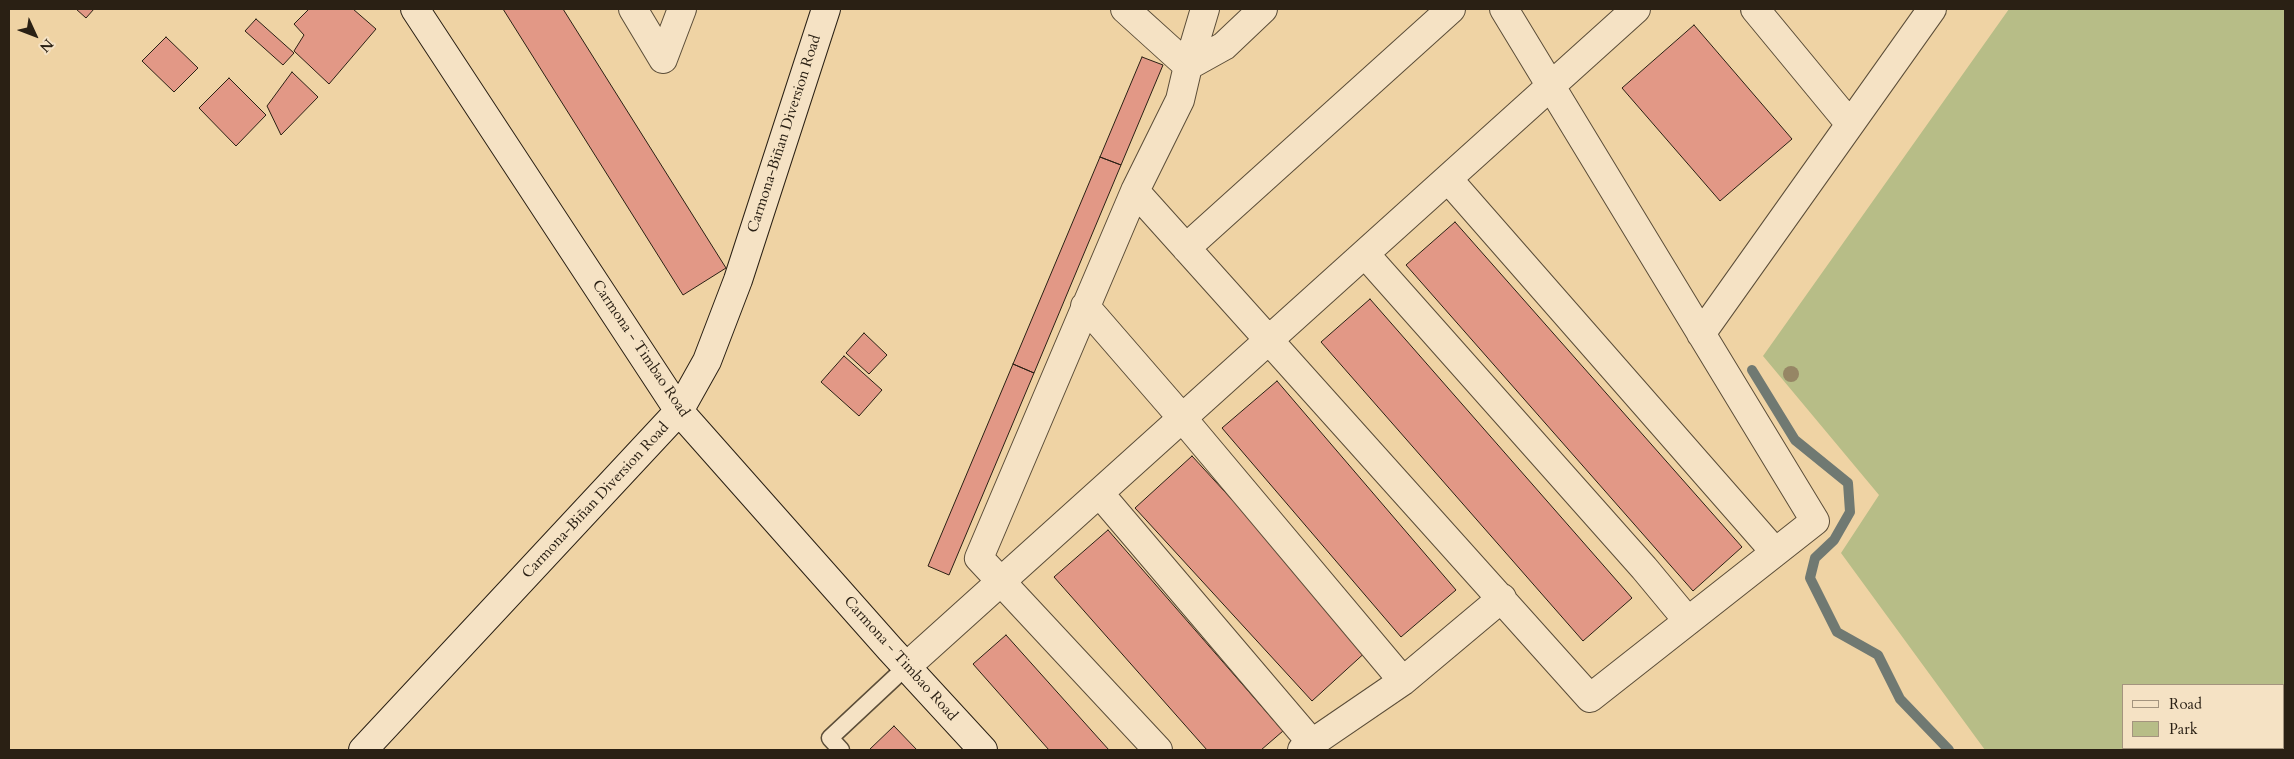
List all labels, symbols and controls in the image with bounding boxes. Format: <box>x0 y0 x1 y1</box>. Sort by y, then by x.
north arrow <box>10 10 60 60</box>
street label: Carmona-Biñan Diversion Road <box>744 33 826 235</box>
text: N <box>35 35 57 56</box>
street label: Carmona - Timbao Road <box>587 277 693 421</box>
street label: Carmona-Biñan Diversion Road <box>519 419 673 583</box>
street label: Carmona - Timbao Road <box>839 593 961 725</box>
legend <box>2122 684 2284 749</box>
text: Road <box>2169 694 2202 714</box>
text: Park <box>2169 719 2198 739</box>

